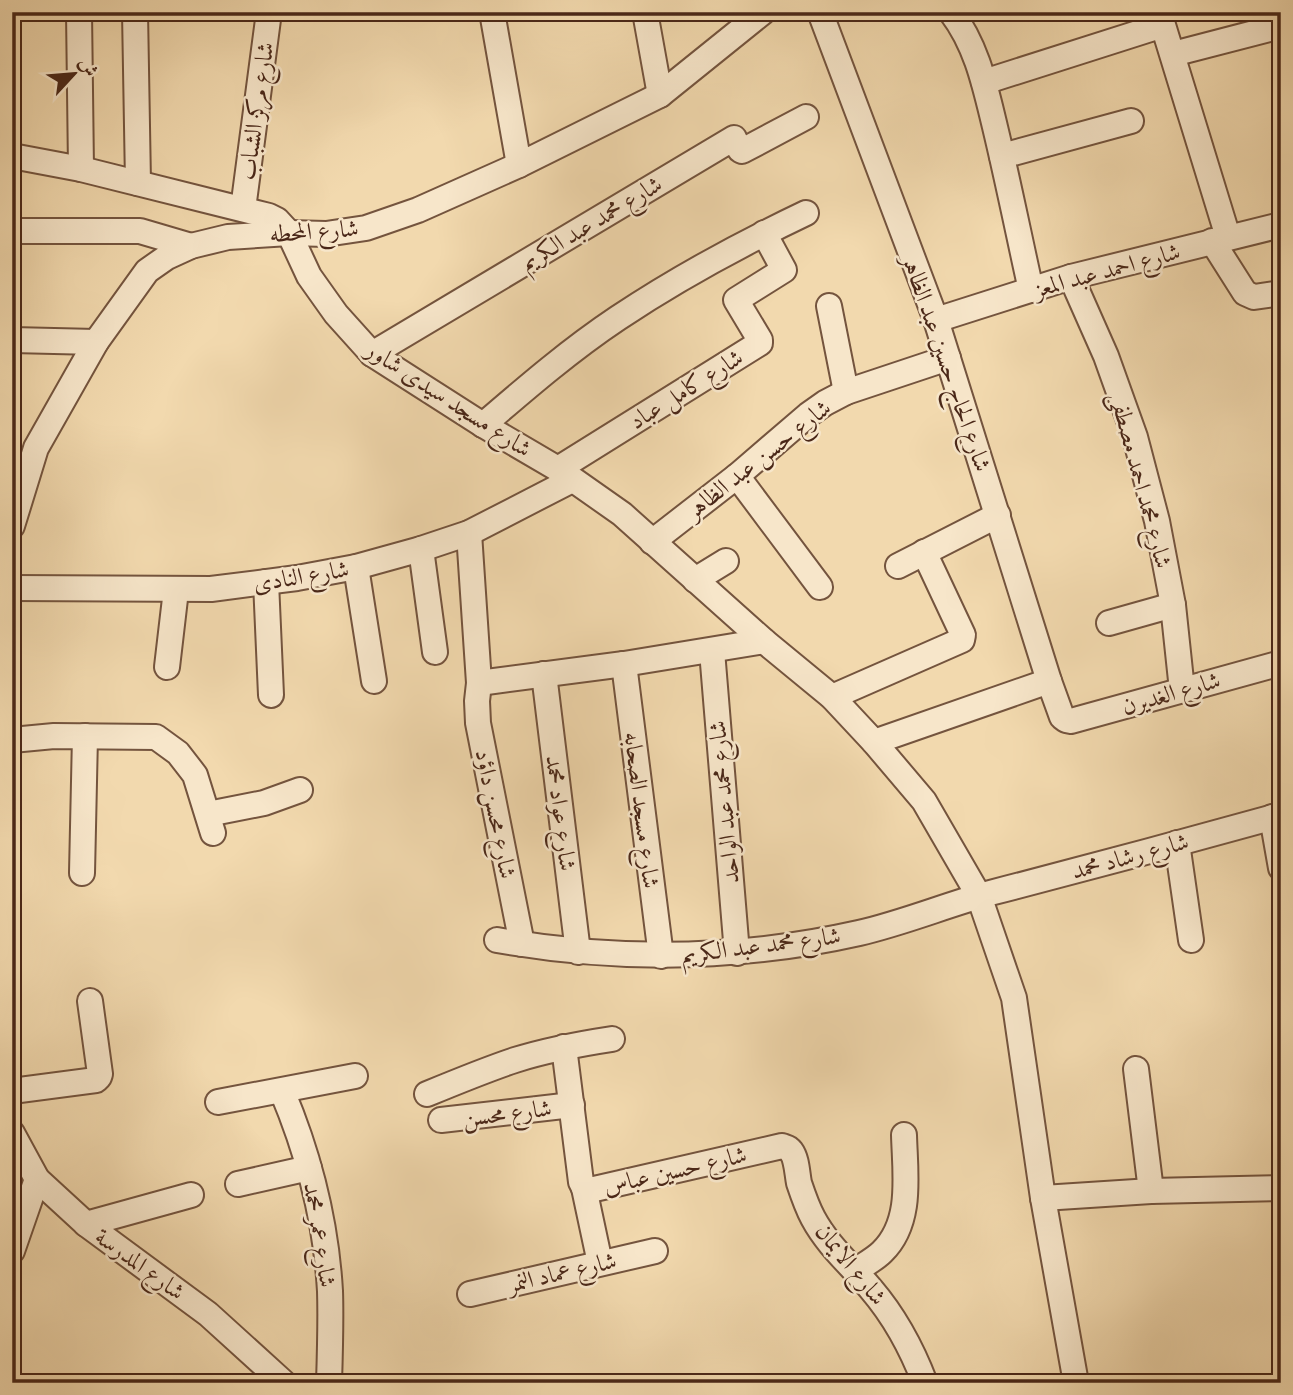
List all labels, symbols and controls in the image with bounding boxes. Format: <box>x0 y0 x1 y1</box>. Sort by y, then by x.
north arrow <box>38 38 108 108</box>
street label: شارع مركز الشباب <box>232 40 285 183</box>
text: ش <box>73 54 102 81</box>
street label: شارع محمد عبد الكريم <box>515 170 671 282</box>
street label: شارع المحطه <box>268 214 360 254</box>
street label: شارع احمد عبد المعز <box>1028 237 1185 310</box>
street label: شارع الحاج حسين عبد الظاهر <box>889 248 997 477</box>
street label: شارع مسجد سيدى شاور <box>356 334 537 468</box>
street label: شارع كامل عباد <box>624 343 751 440</box>
street label: شارع محمد احمد مصطفى <box>1098 389 1178 573</box>
street label: شارع حسن عبد الظاهر <box>677 393 840 531</box>
street label: شارع النادى <box>251 555 352 603</box>
street label: شارع الغديرن <box>1118 666 1225 726</box>
street label: شارع محمد عبد الواحد <box>703 719 751 885</box>
street label: شارع مسجد الصحابه <box>613 730 666 891</box>
street label: شارع محسن داؤد <box>464 747 522 882</box>
street label: شارع عواد محمد <box>534 753 582 873</box>
street label: شارع رشاد محمد <box>1068 827 1193 891</box>
street label: شارع محمد عبد الكريم <box>680 921 843 976</box>
street label: شارع محسن <box>461 1094 554 1138</box>
street label: شارع حسين عباس <box>601 1140 751 1206</box>
street label: شارع عمر محمد <box>292 1180 342 1290</box>
street label: شارع الايمان <box>805 1217 892 1314</box>
street label: شارع المدرسة <box>86 1222 190 1311</box>
street label: شارع عماد النمر <box>502 1246 620 1305</box>

